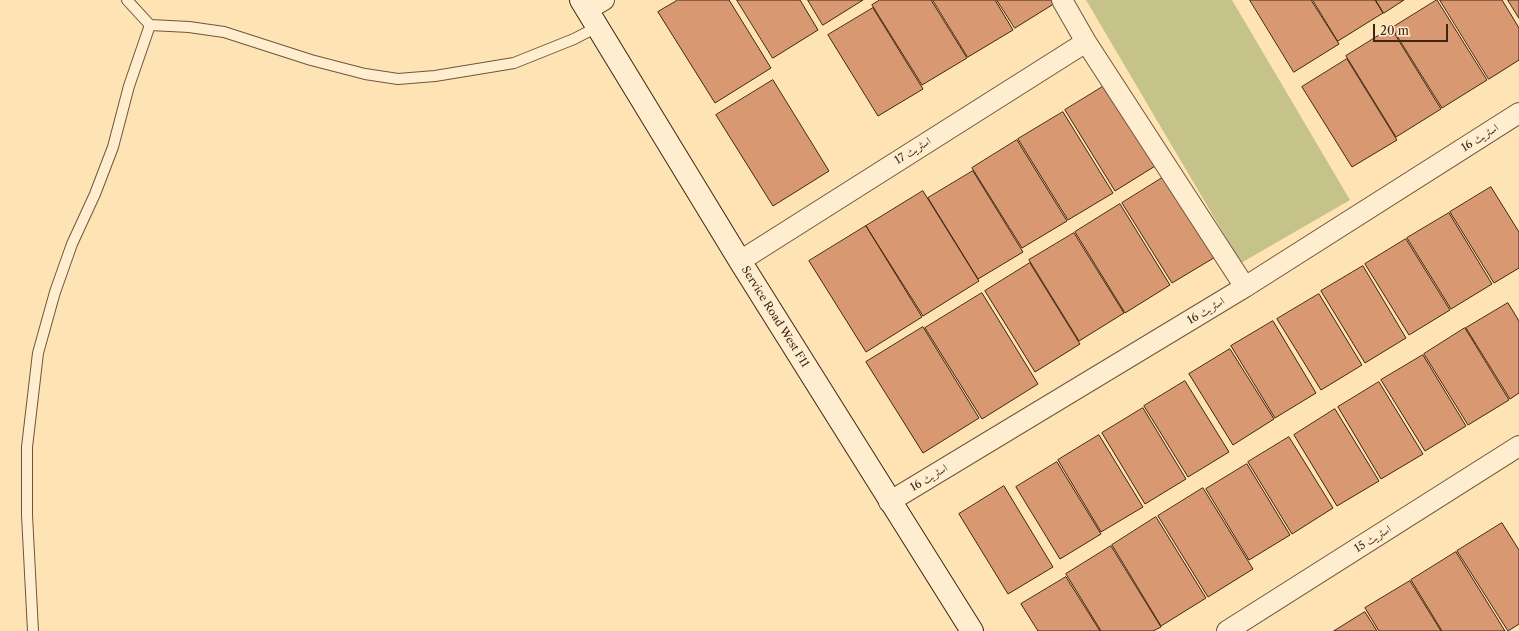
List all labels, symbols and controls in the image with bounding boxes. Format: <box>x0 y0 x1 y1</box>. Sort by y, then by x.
scale bar <box>1375 16 1450 42</box>
text: 20 m <box>1380 23 1409 38</box>
street label: اسٹریٹ 16 <box>1459 121 1501 155</box>
street label: اسٹریٹ 17 <box>892 135 934 167</box>
street label: Service Road West F11 <box>738 264 812 370</box>
street label: اسٹریٹ 16 <box>1185 295 1227 327</box>
street label: اسٹریٹ 16 <box>908 462 950 494</box>
street label: اسٹریٹ 15 <box>1352 523 1394 555</box>

